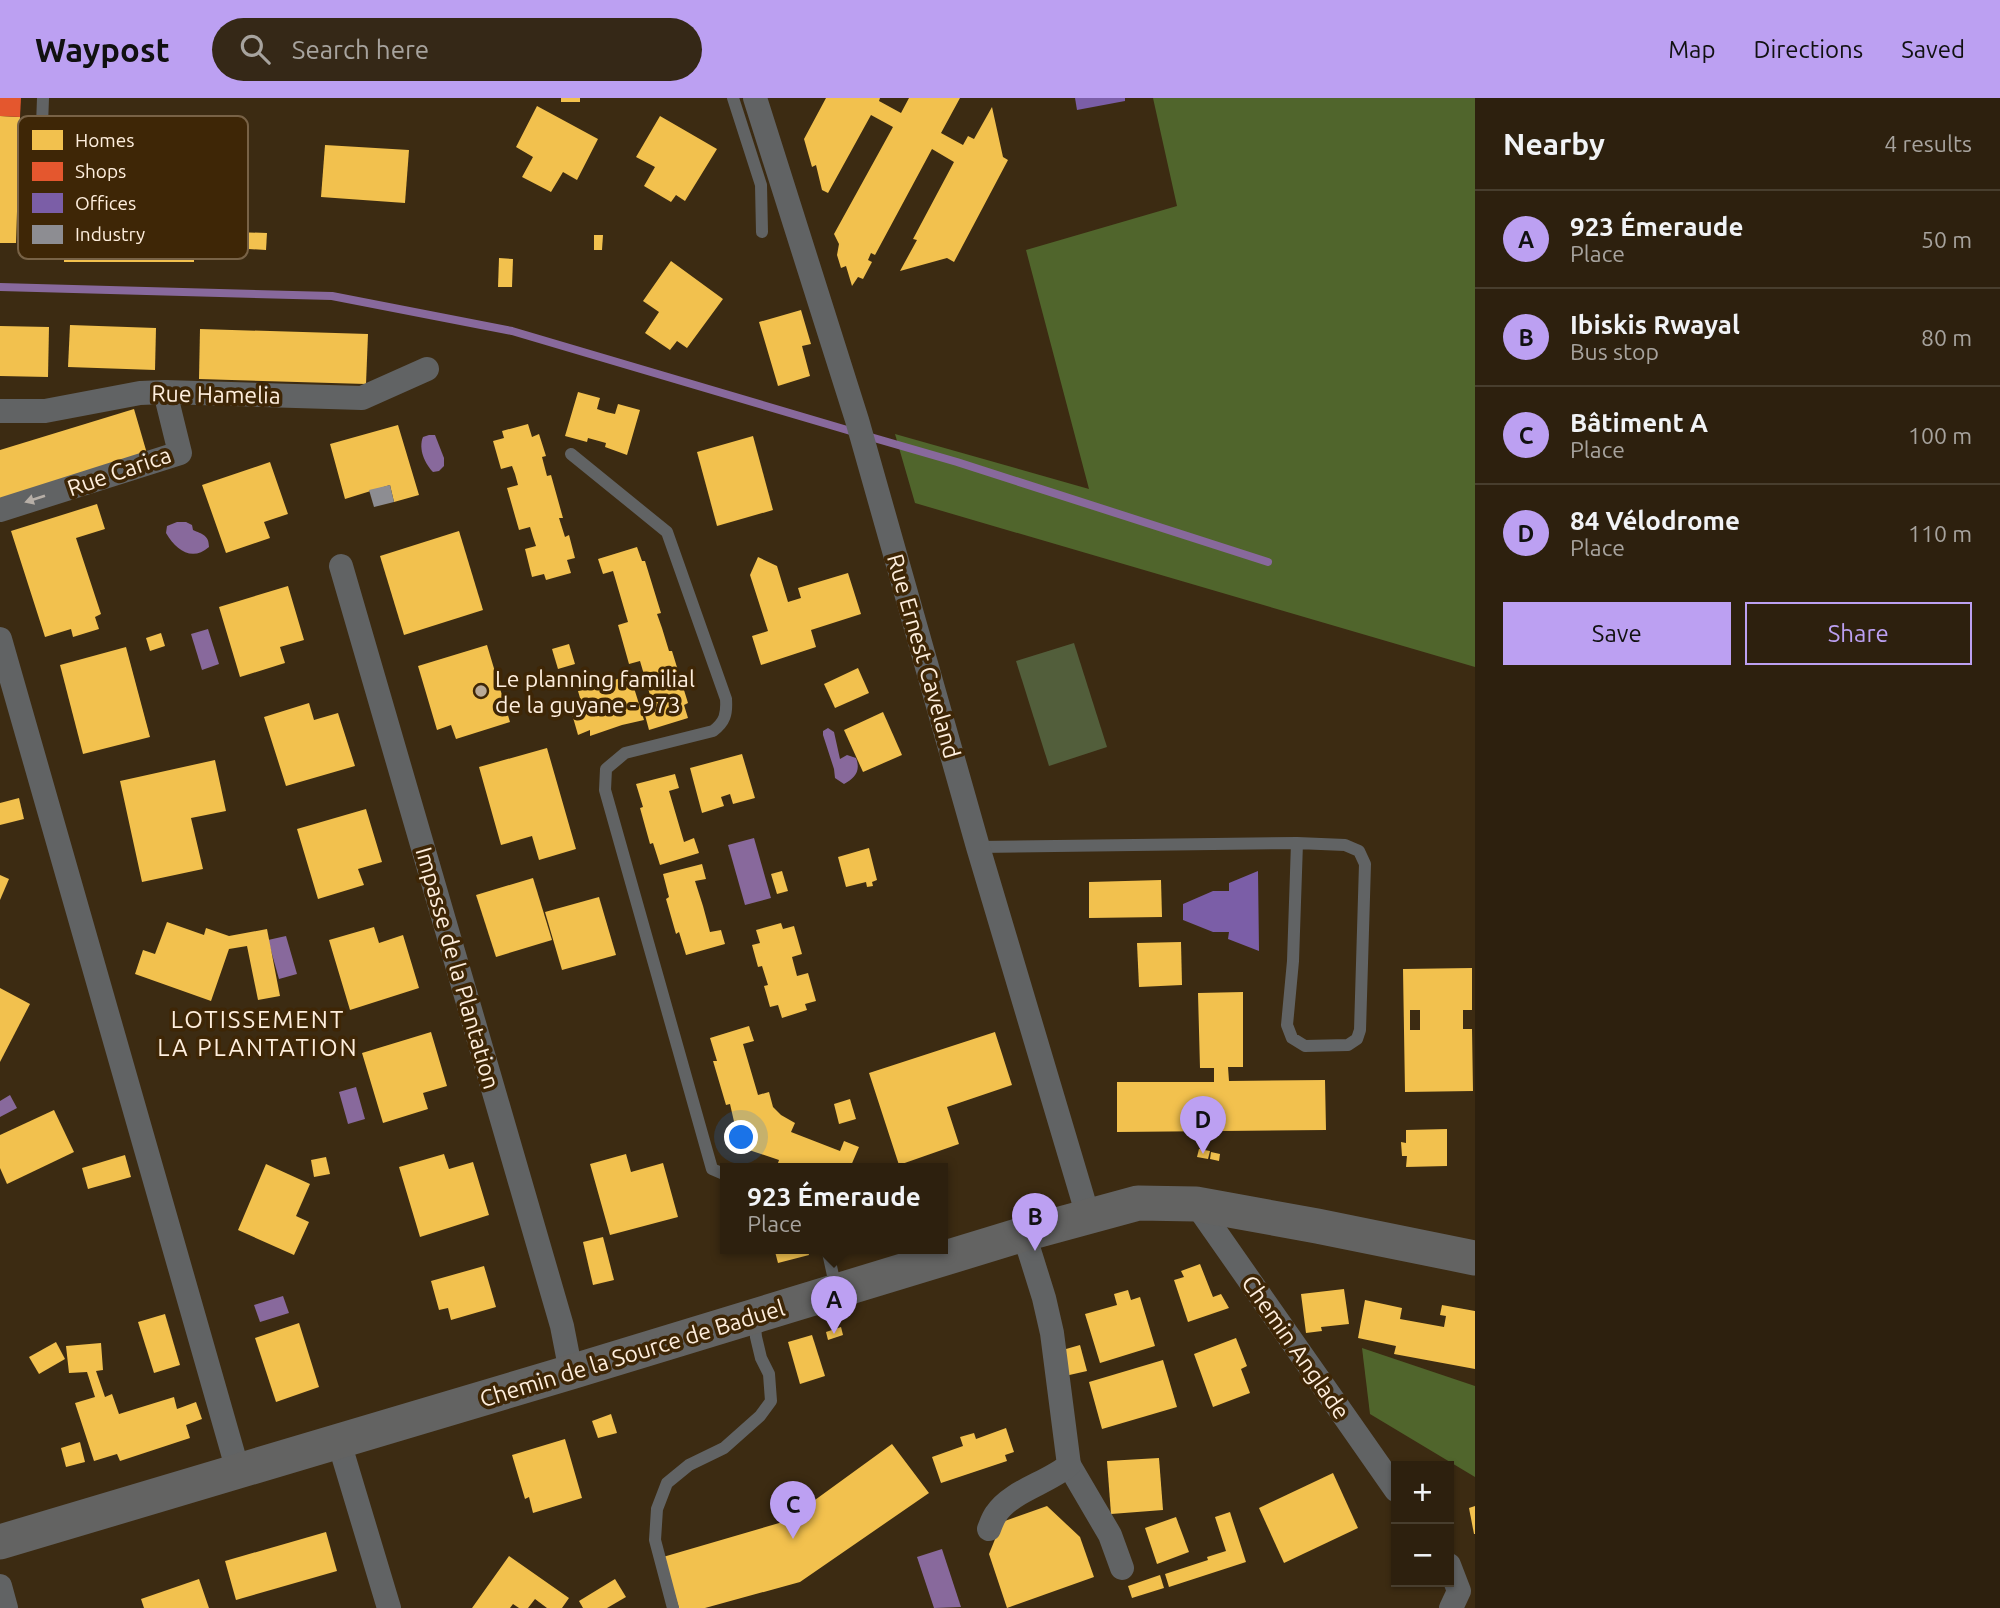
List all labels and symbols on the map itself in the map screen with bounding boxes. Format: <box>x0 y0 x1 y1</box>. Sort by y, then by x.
legend <box>18 116 248 259</box>
text: Homes <box>75 129 135 151</box>
text: Shops <box>75 160 126 182</box>
text: Offices <box>75 192 136 214</box>
text: Industry <box>75 223 145 245</box>
street label: Rue Hamelia <box>151 380 281 408</box>
street label: Rue Carica <box>64 442 174 500</box>
one-way arrow <box>24 494 45 505</box>
street label: Rue Ernest Caveland <box>883 551 965 761</box>
place label: Le planning familial de la guyane - 973 <box>495 666 695 717</box>
marker: Le planning familial de la guyane - 973 <box>473 683 489 699</box>
street label: Impasse de la Plantation <box>411 844 505 1092</box>
district label: LOTISSEMENT LA PLANTATION <box>157 1006 359 1061</box>
pin: D <box>1180 1096 1226 1154</box>
your location <box>724 1120 758 1154</box>
pin: B <box>1012 1193 1058 1251</box>
street label: Chemin Anglade <box>1237 1271 1355 1423</box>
pin: A <box>811 1276 857 1334</box>
street label: Chemin de la Source de Baduel <box>477 1295 787 1411</box>
pin: C <box>770 1481 816 1539</box>

